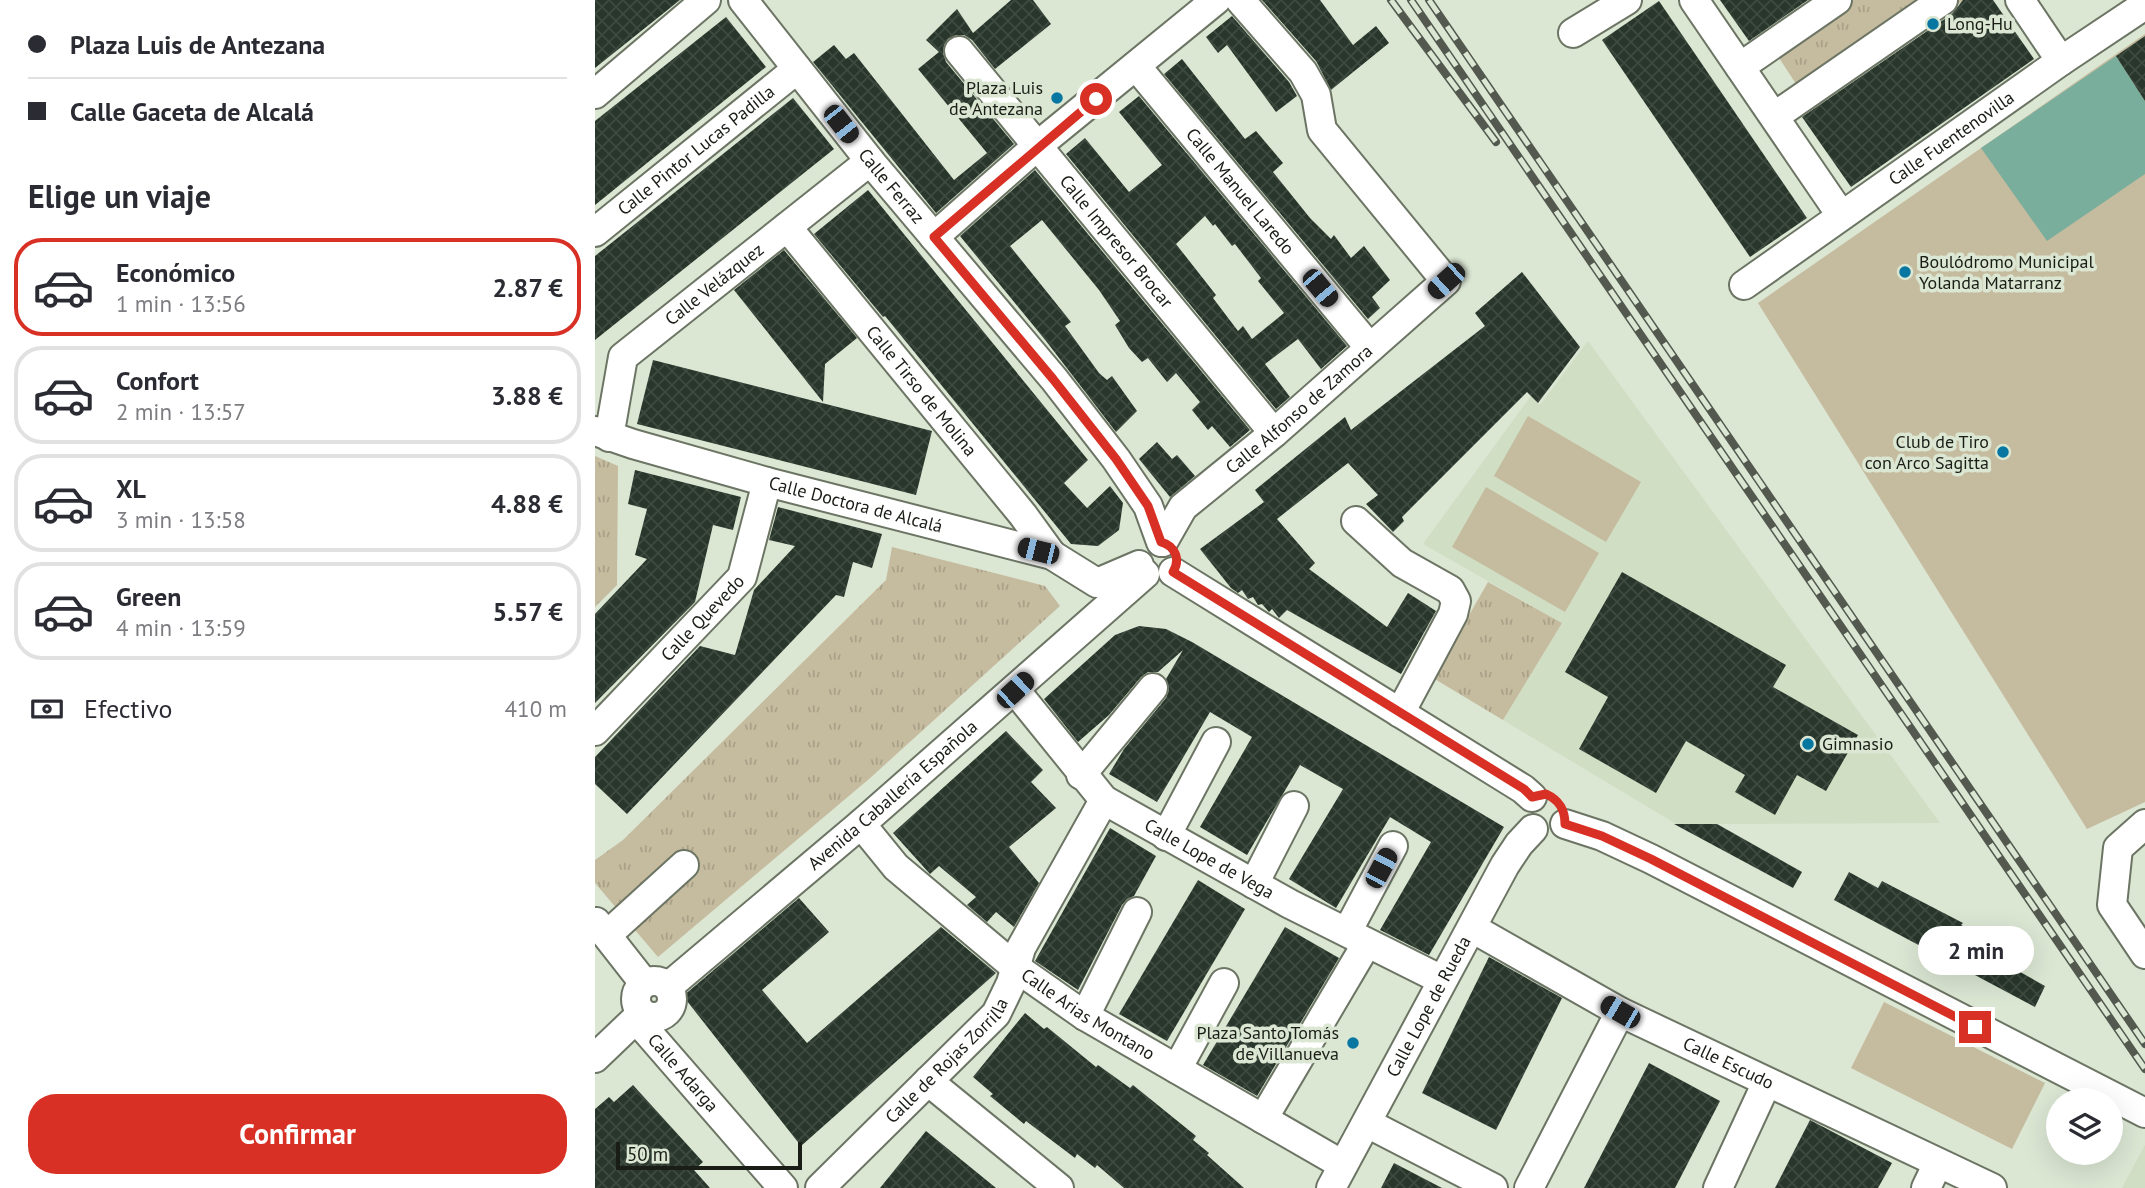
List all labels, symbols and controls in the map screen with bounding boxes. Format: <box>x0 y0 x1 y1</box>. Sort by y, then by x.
place label: Long-Hu <box>1947 12 2013 35</box>
marker: Long-Hu <box>1925 16 1941 32</box>
text: Plaza Luis de Antezana <box>70 28 325 61</box>
place label: Plaza Luis de Antezana <box>949 76 1043 120</box>
street label: Calle Pintor Lucas Padilla <box>613 80 779 220</box>
route start <box>1080 83 1112 115</box>
street label: Calle Fuentenovilla <box>1884 86 2019 190</box>
marker: Plaza Luis de Antezana <box>1049 90 1065 106</box>
text: Calle Gaceta de Alcalá <box>70 95 314 128</box>
car <box>820 101 863 147</box>
street label: Calle Manuel Laredo <box>1181 123 1300 259</box>
street label: Calle Ferraz <box>854 144 930 228</box>
street label: Calle Impresor Brocar <box>1055 170 1178 313</box>
text: Elige un viaje <box>28 175 211 217</box>
street label: Calle Velázquez <box>660 238 768 330</box>
place label: Boulódromo Municipal Yolanda Matarranz <box>1919 250 2095 294</box>
icon: car <box>32 256 95 319</box>
text: Económico <box>116 256 235 289</box>
car <box>1424 259 1469 303</box>
marker: Boulódromo Municipal Yolanda Matarranz <box>1897 264 1913 280</box>
car <box>1299 265 1342 311</box>
text: 2.87 € <box>492 271 563 304</box>
text: 1 min · 13:56 <box>116 289 246 318</box>
street label: Calle Tirso de Molina <box>861 321 982 461</box>
street label: Calle Alfonso de Zamora <box>1221 339 1377 479</box>
icon: car <box>32 364 95 427</box>
text: Confort <box>116 364 199 397</box>
text: 3.88 € <box>491 379 563 412</box>
text: 2 min · 13:57 <box>116 397 246 426</box>
place label: Club de Tiro con Arco Sagitta <box>1865 430 1989 474</box>
marker: Club de Tiro con Arco Sagitta <box>1995 444 2011 460</box>
street label: Calle Doctora de Alcalá <box>766 471 945 538</box>
icon: car <box>32 472 95 535</box>
text: XL <box>116 472 146 505</box>
text: 4.88 € <box>491 487 563 520</box>
text: 3 min · 13:58 <box>116 505 246 534</box>
car <box>1016 536 1061 566</box>
street label: Calle Quevedo <box>656 570 749 666</box>
icon: car <box>32 580 95 643</box>
text: Green <box>116 580 181 613</box>
text: 5.57 € <box>492 595 563 628</box>
text: 4 min · 13:59 <box>116 613 246 642</box>
car <box>993 668 1038 712</box>
icon: cash <box>28 690 66 728</box>
text: Efectivo <box>84 692 173 725</box>
text: 410 m <box>505 694 567 723</box>
street label: Avenida Caballería Española <box>803 715 982 875</box>
place label: Gimnasio <box>1822 732 1893 755</box>
marker: Gimnasio <box>1800 736 1816 752</box>
street label: Calle Lope de Vega <box>1141 813 1278 904</box>
car <box>1362 845 1401 891</box>
callout: 2 min <box>1917 926 2033 974</box>
street label: Calle Lope de Rueda <box>1381 932 1476 1081</box>
text: 2 min <box>1948 936 2004 965</box>
street label: Calle Arias Montano <box>1017 963 1159 1065</box>
car <box>1597 992 1644 1032</box>
street label: Calle de Rojas Zorrilla <box>880 994 1013 1128</box>
route end <box>1959 1011 1991 1043</box>
place label: Plaza Santo Tomás de Villanueva <box>1196 1021 1339 1065</box>
street label: Calle Adarga <box>643 1028 724 1117</box>
street label: Calle Escudo <box>1679 1031 1778 1094</box>
marker: Plaza Santo Tomás de Villanueva <box>1345 1035 1361 1051</box>
map controls <box>2046 1088 2123 1165</box>
button: layers <box>2046 1088 2123 1165</box>
button: Confirmar <box>28 1094 567 1174</box>
scale bar <box>616 1139 801 1171</box>
text: 50 m <box>627 1142 668 1166</box>

